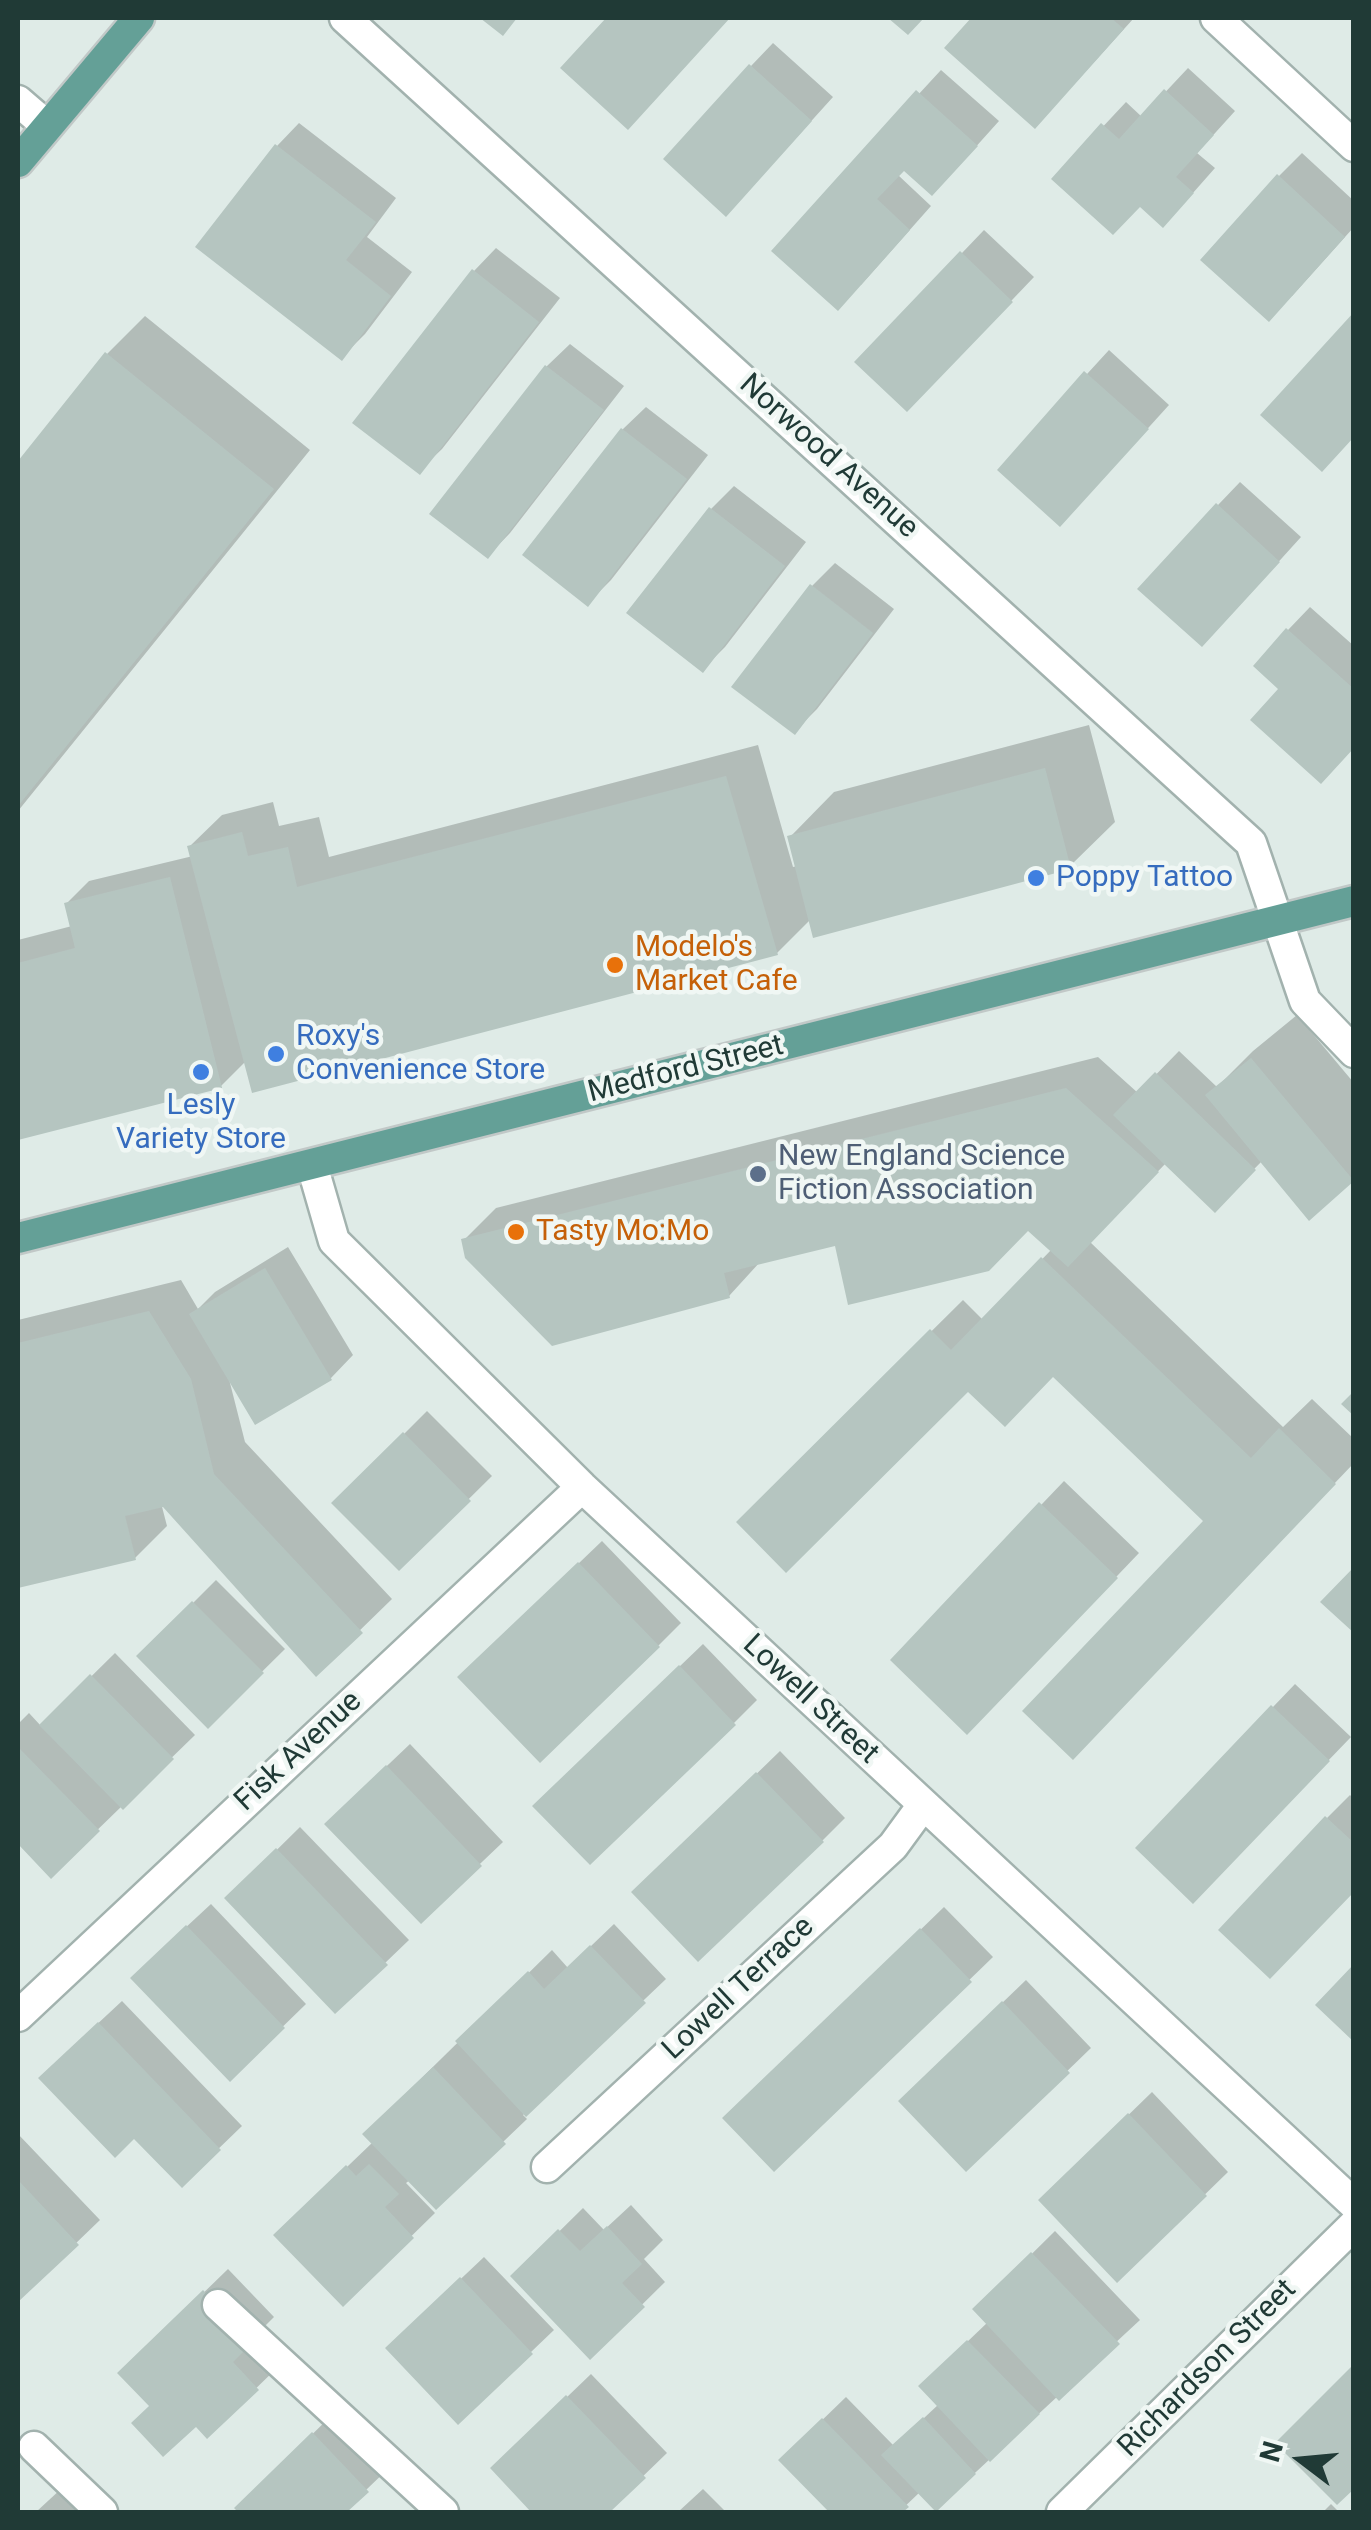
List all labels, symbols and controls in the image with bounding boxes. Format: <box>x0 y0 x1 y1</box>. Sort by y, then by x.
street label: Norwood Avenue <box>731 367 925 547</box>
place label: Poppy Tattoo <box>1056 860 1233 896</box>
marker: Poppy Tattoo <box>1025 867 1047 889</box>
place label: Modelo's Market Cafe <box>635 930 798 1000</box>
marker: Modelo's Market Cafe <box>604 954 626 976</box>
place label: Roxy's Convenience Store <box>296 1019 545 1090</box>
street label: Medford Street <box>585 1028 787 1112</box>
marker: Roxy's Convenience Store <box>265 1043 287 1065</box>
marker: Lesly Variety Store <box>190 1061 212 1083</box>
place label: Lesly Variety Store <box>116 1088 286 1158</box>
place label: New England Science Fiction Association <box>778 1139 1065 1210</box>
marker: New England Science Fiction Association <box>747 1163 769 1185</box>
place label: Tasty Mo:Mo <box>536 1214 709 1250</box>
marker: Tasty Mo:Mo <box>505 1221 527 1243</box>
street label: Lowell Street <box>735 1628 885 1772</box>
street label: Fisk Avenue <box>228 1684 370 1820</box>
street label: Lowell Terrace <box>656 1910 822 2068</box>
street label: Richardson Street <box>1112 2273 1304 2465</box>
north arrow <box>1251 2410 1351 2510</box>
text: N <box>1253 2438 1290 2466</box>

